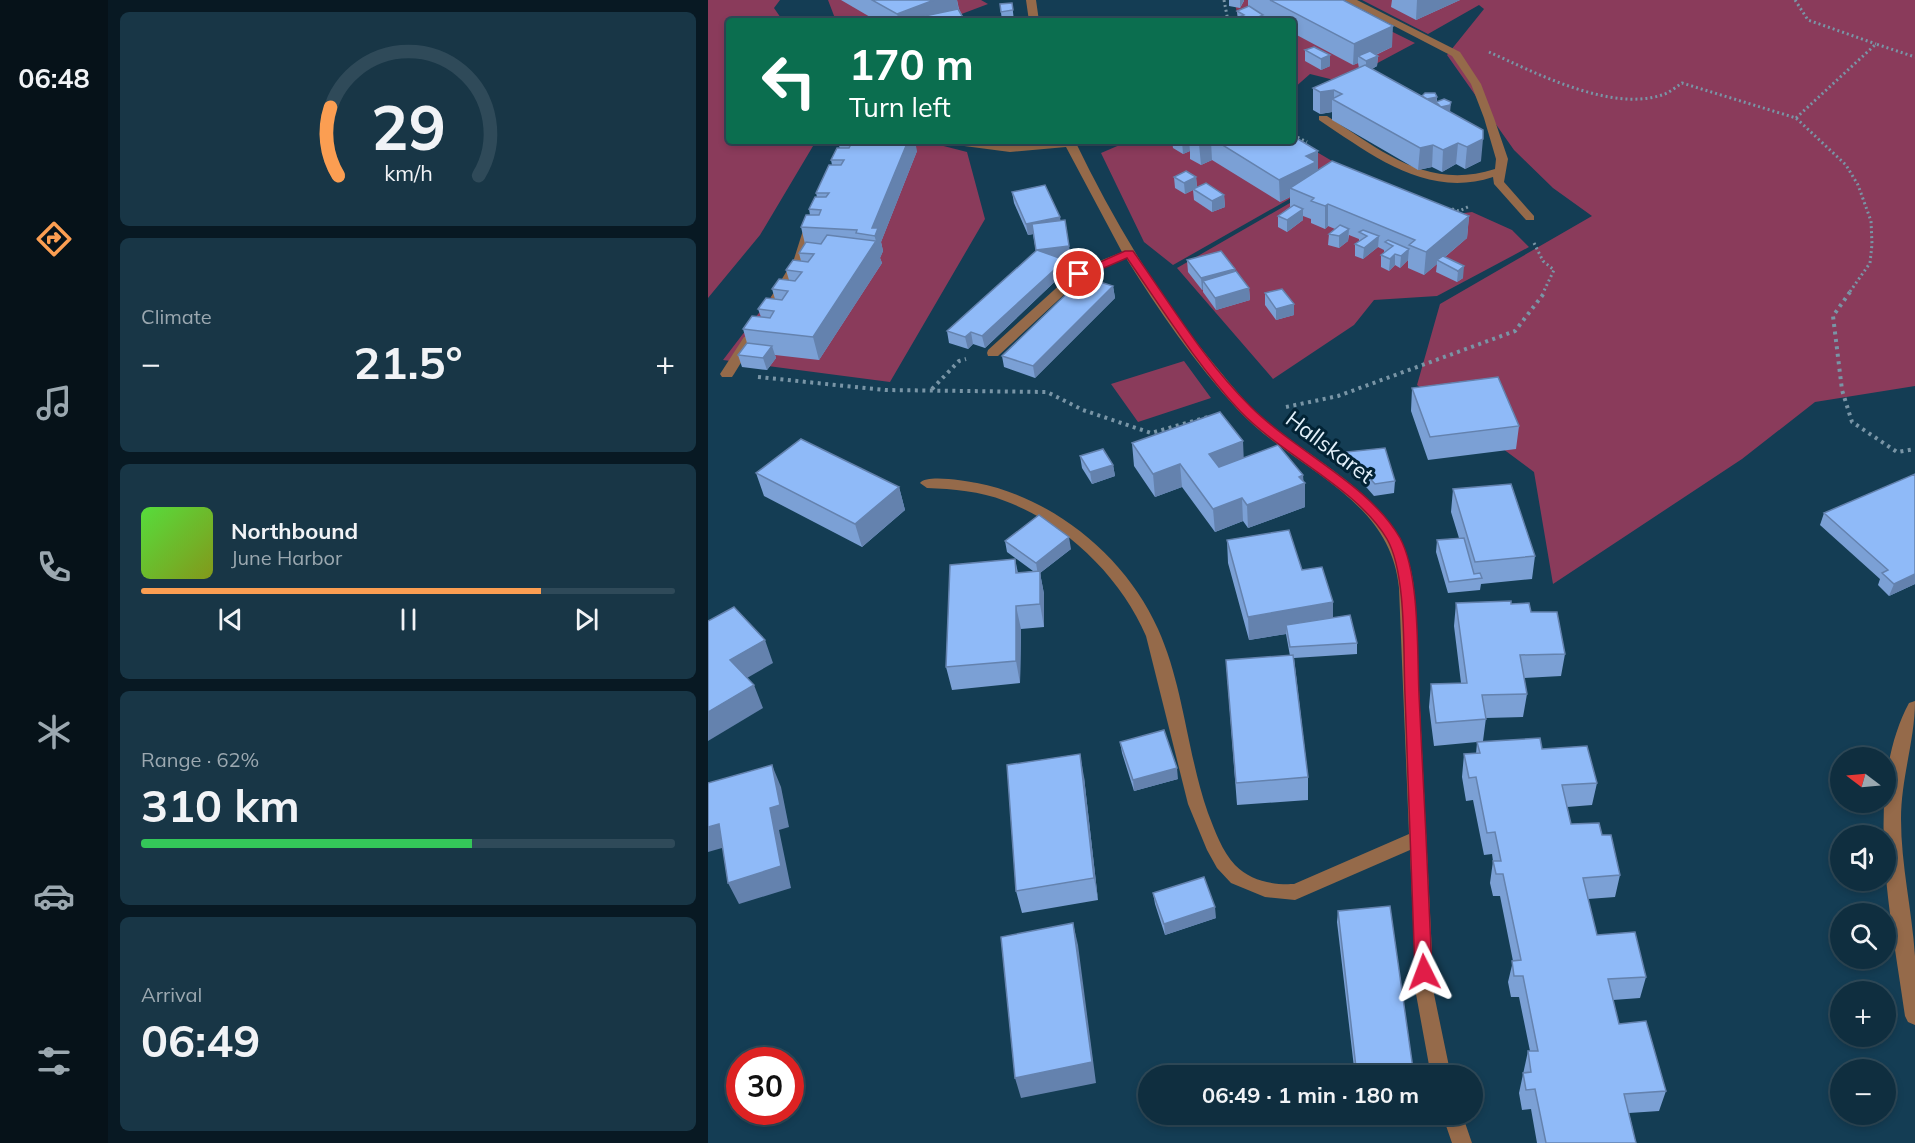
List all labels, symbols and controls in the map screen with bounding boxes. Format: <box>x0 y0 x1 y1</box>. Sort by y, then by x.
text: 170 m <box>849 38 974 91</box>
icon: left <box>750 42 828 120</box>
text: 06:48 <box>18 61 90 95</box>
text: 29 <box>371 87 445 166</box>
text: Turn left <box>849 90 951 124</box>
text: km/h <box>384 159 432 186</box>
icon: directions <box>33 218 75 260</box>
pin <box>1053 248 1104 299</box>
icon: arrive <box>1062 257 1095 290</box>
text: Climate <box>141 304 212 329</box>
text: 21.5° <box>353 334 463 390</box>
text: − <box>141 342 161 383</box>
text: + <box>655 342 675 383</box>
icon: music <box>33 382 75 424</box>
street label: Hallskaret <box>1280 405 1380 489</box>
text: Northbound <box>231 517 358 545</box>
text: June Harbor <box>231 545 342 570</box>
icon: phone <box>33 546 75 588</box>
icon: previous <box>214 603 247 636</box>
icon: pause <box>392 603 425 636</box>
icon: next <box>570 603 603 636</box>
icon: climate <box>33 711 75 753</box>
text: Range · 62% <box>141 747 259 772</box>
north arrow <box>1830 747 1896 813</box>
map controls <box>1830 747 1896 1125</box>
text: 310 km <box>141 777 300 833</box>
button: sound <box>1830 825 1896 891</box>
icon: car <box>33 875 75 917</box>
button: search <box>1830 903 1896 969</box>
position arrow <box>1392 940 1456 1004</box>
button: + <box>1830 981 1896 1047</box>
text: Arrival <box>141 982 202 1007</box>
text: 06:49 <box>141 1012 260 1068</box>
icon: filters <box>33 1040 75 1082</box>
speed limit sign: 30 <box>726 1047 804 1125</box>
button: − <box>1830 1059 1896 1125</box>
text: 06:49 · 1 min · 180 m <box>1202 1081 1419 1109</box>

